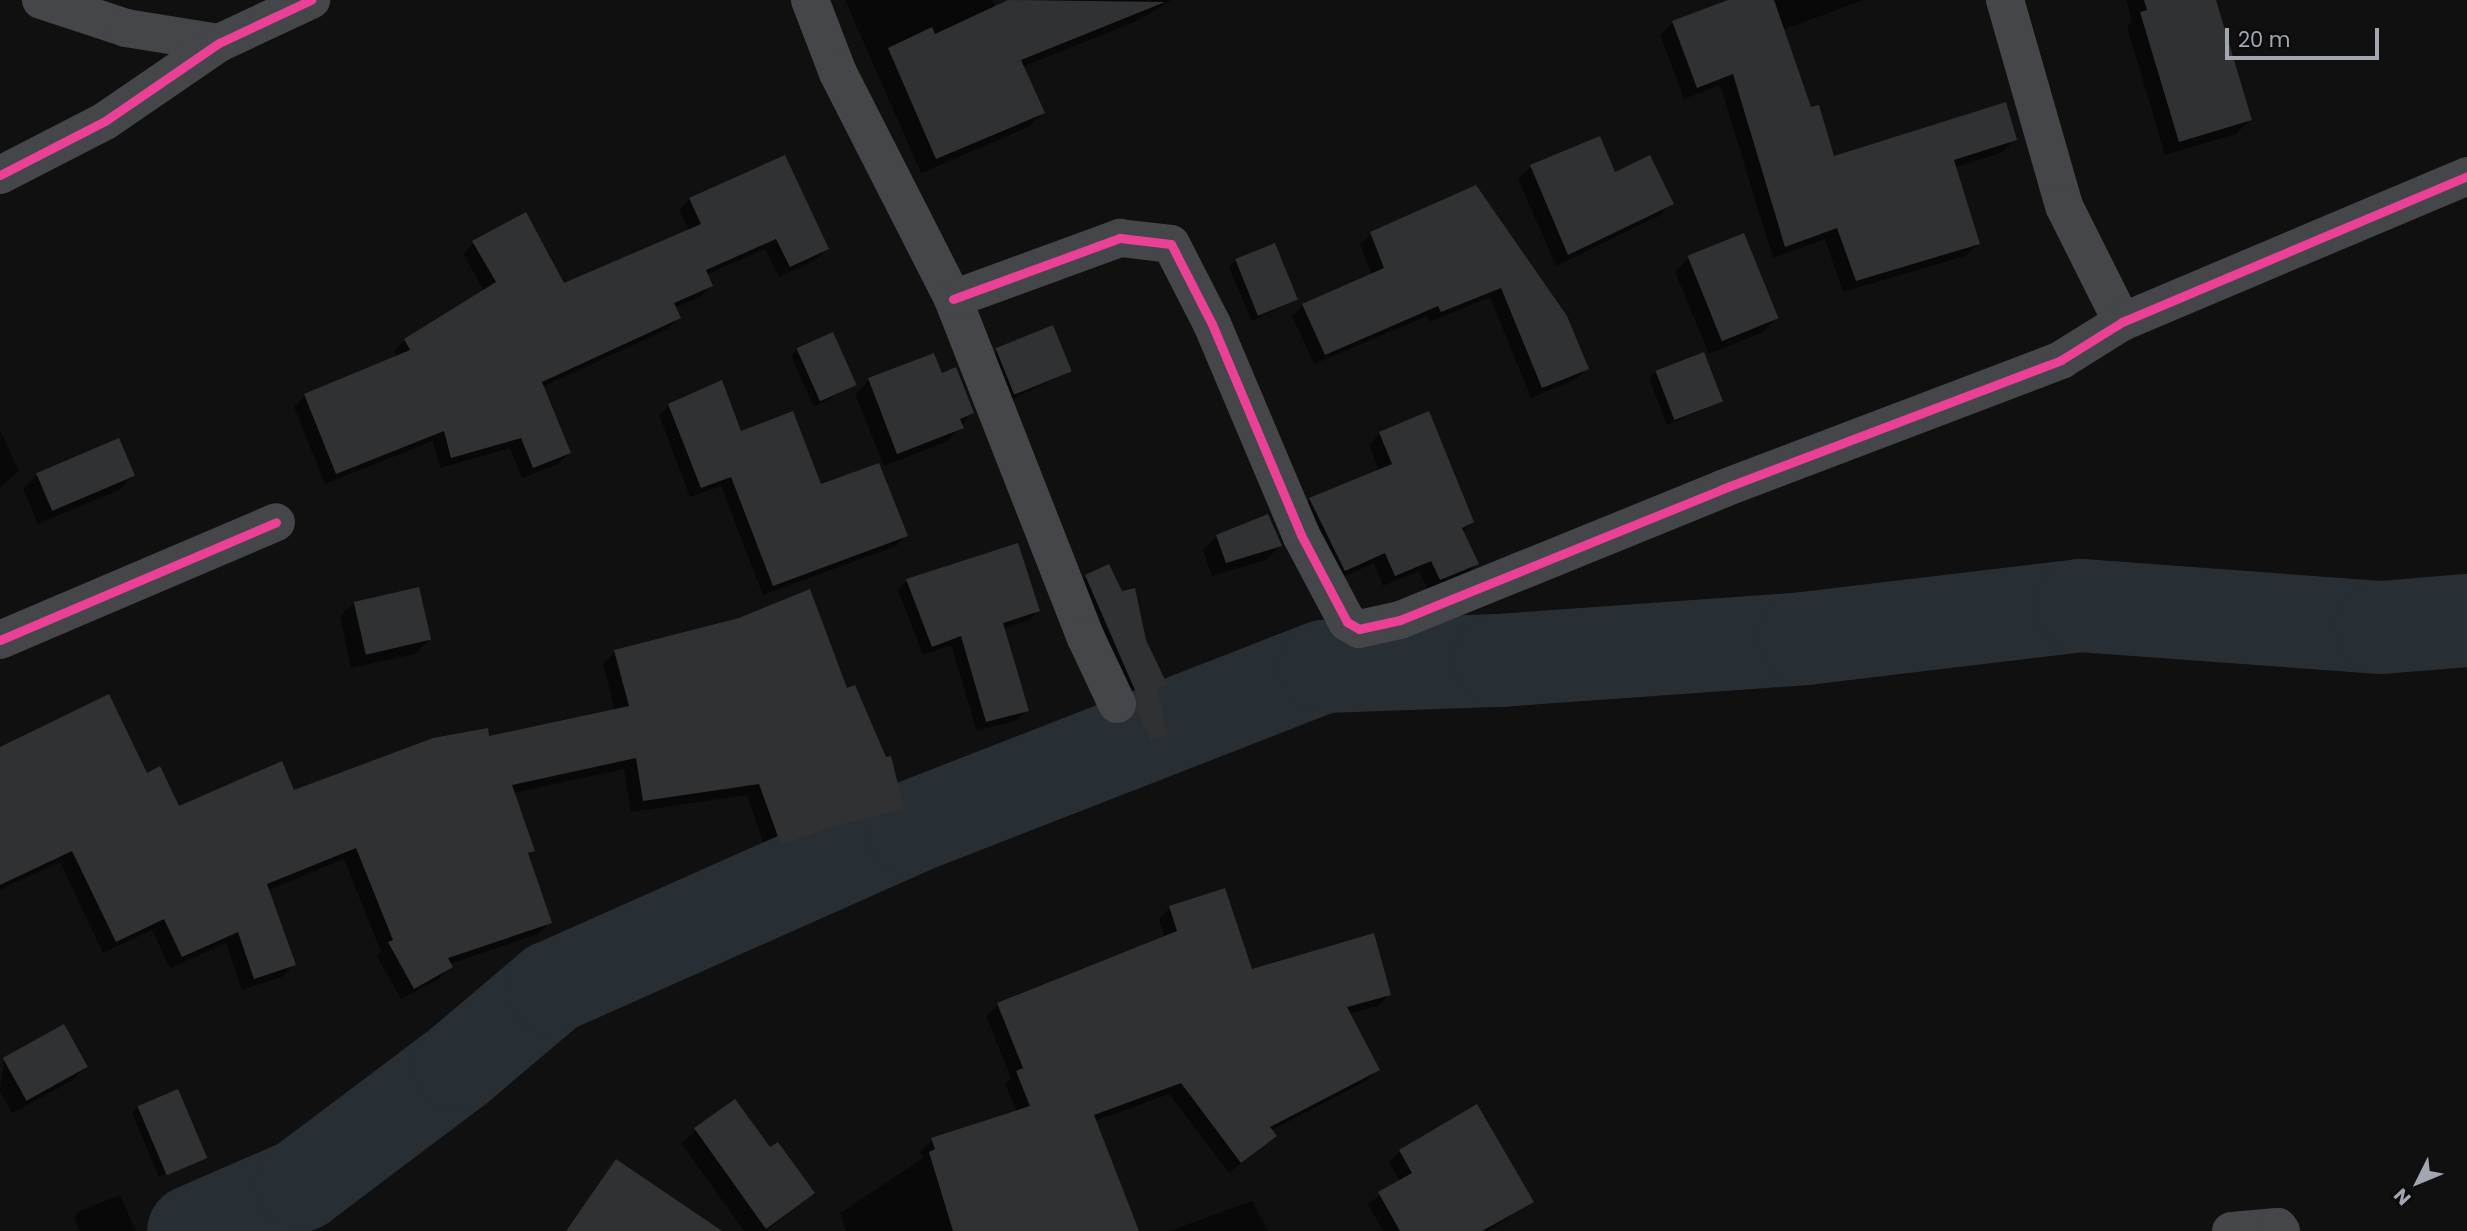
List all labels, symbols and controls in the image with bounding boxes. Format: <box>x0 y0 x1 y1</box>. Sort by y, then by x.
scale bar <box>2229 14 2383 58</box>
text: 20 m <box>2238 25 2291 54</box>
north arrow <box>2383 1147 2453 1217</box>
text: N <box>2388 1182 2417 1211</box>

